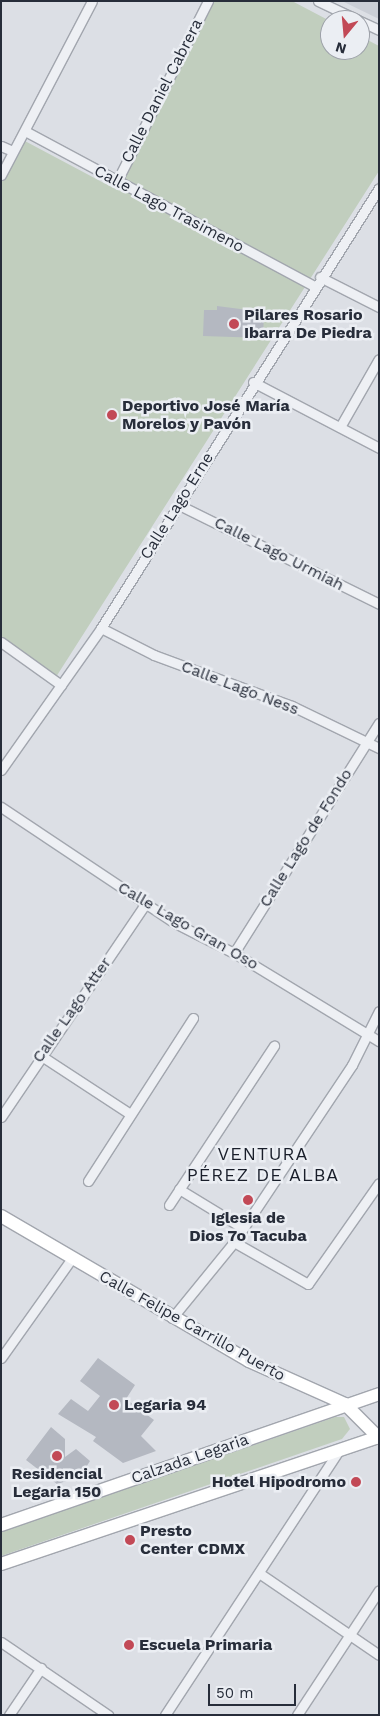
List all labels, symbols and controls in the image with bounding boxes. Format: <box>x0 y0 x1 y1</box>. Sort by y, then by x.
north arrow <box>320 10 370 60</box>
street label: Calle Daniel Cabrera <box>117 15 207 167</box>
text: N <box>334 39 348 58</box>
street label: Calle Lago Trasimeno <box>91 161 247 257</box>
place label: Pilares Rosario Ibarra De Piedra <box>244 305 372 343</box>
marker: Pilares Rosario Ibarra De Piedra <box>228 318 240 330</box>
place label: Deportivo José María Morelos y Pavón <box>122 396 290 434</box>
marker: Deportivo José María Morelos y Pavón <box>106 409 118 421</box>
street label: Calle Lago Erne <box>136 449 218 563</box>
street label: Calle Lago Urmiah <box>211 513 347 595</box>
street label: Calle Lago Ness <box>178 657 302 719</box>
street label: Calle Lago de Fondo <box>256 765 356 911</box>
street label: Calle Lago Gran Oso <box>114 878 262 974</box>
street label: Calle Lago Atter <box>28 953 116 1067</box>
district label: VENTURA PÉREZ DE ALBA <box>185 1144 341 1186</box>
marker: Iglesia de Dios 7o Tacuba <box>242 1194 254 1206</box>
place label: Iglesia de Dios 7o Tacuba <box>189 1208 307 1246</box>
street label: Calle Felipe Carrillo Puerto <box>96 1267 288 1385</box>
place label: Legaria 94 <box>124 1395 207 1415</box>
marker: Legaria 94 <box>108 1399 120 1411</box>
street label: Calzada Legaria <box>129 1430 251 1488</box>
marker: Residencial Legaria 150 <box>51 1450 63 1462</box>
place label: Residencial Legaria 150 <box>12 1464 102 1502</box>
place label: Hotel Hipodromo <box>211 1472 346 1492</box>
marker: Hotel Hipodromo <box>350 1476 362 1488</box>
place label: Presto Center CDMX <box>140 1521 245 1559</box>
marker: Presto Center CDMX <box>124 1534 136 1546</box>
place label: Escuela Primaria <box>139 1635 272 1655</box>
marker: Escuela Primaria <box>123 1639 135 1651</box>
scale bar <box>210 1674 298 1706</box>
text: 50 m <box>216 1684 253 1702</box>

